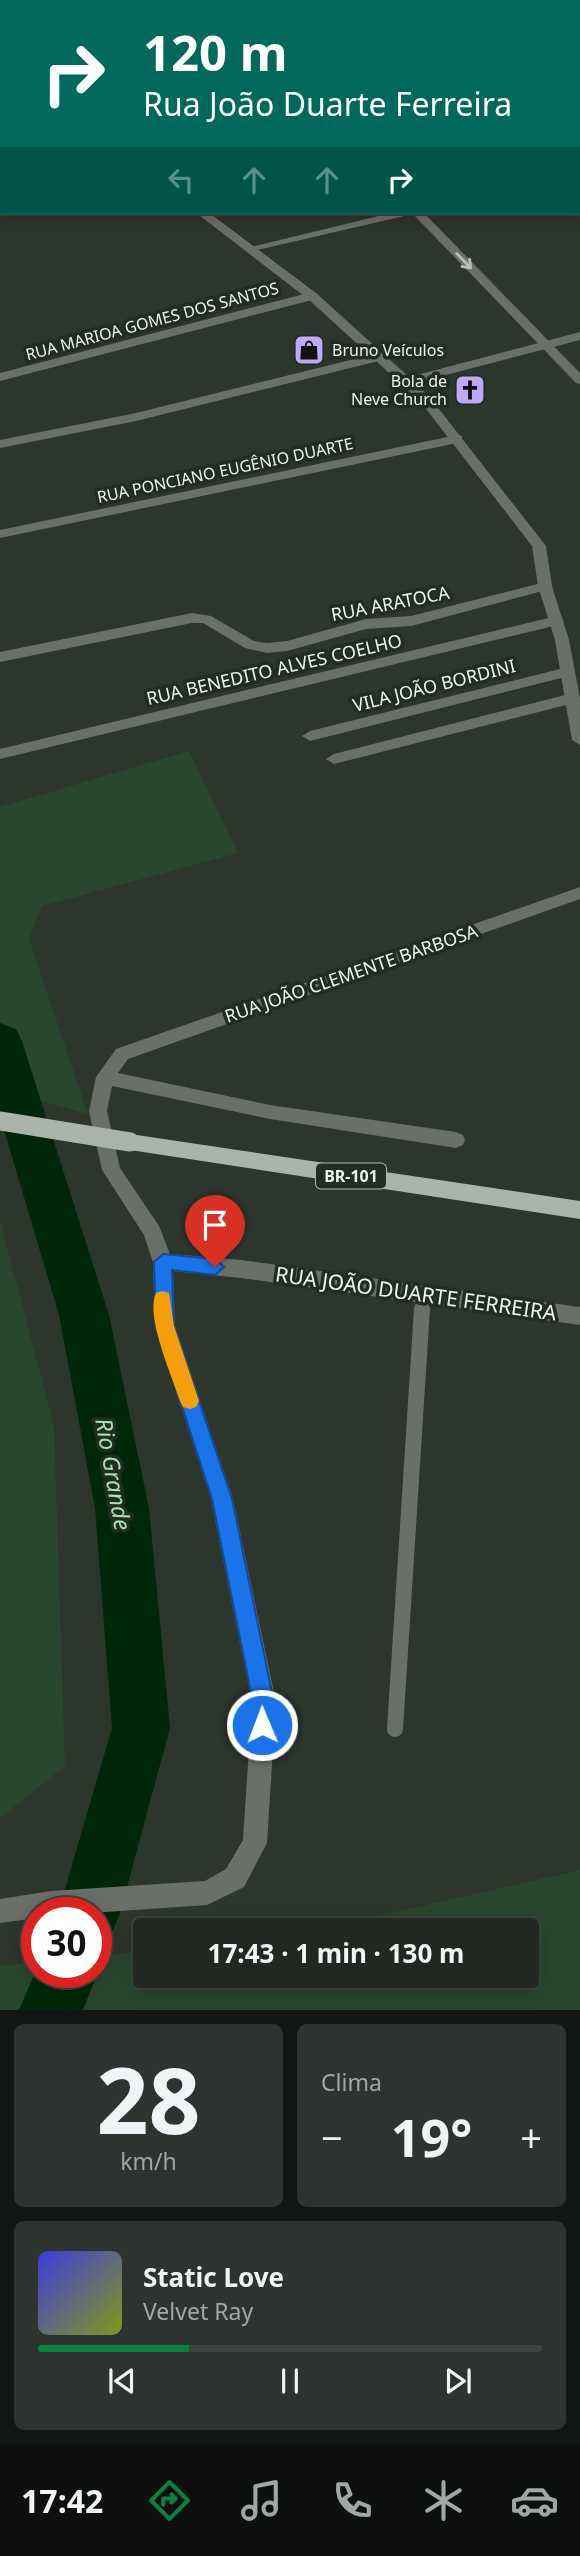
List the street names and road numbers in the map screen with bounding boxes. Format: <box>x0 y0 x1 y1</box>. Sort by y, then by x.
street label: RUA MARIOA GOMES DOS SANTOS <box>23 277 281 365</box>
street label: RUA PONCIANO EUGÊNIO DUARTE <box>95 432 355 508</box>
street label: RUA ARATOCA <box>329 580 452 626</box>
street label: RUA BENEDITO ALVES COELHO <box>144 628 404 710</box>
street label: VILA JOÃO BORDINI <box>350 653 518 717</box>
street label: RUA JOÃO CLEMENTE BARBOSA <box>221 918 481 1028</box>
road number: BR-101 <box>316 1164 386 1188</box>
street label: RUA JOÃO DUARTE FERREIRA <box>274 1259 559 1327</box>

